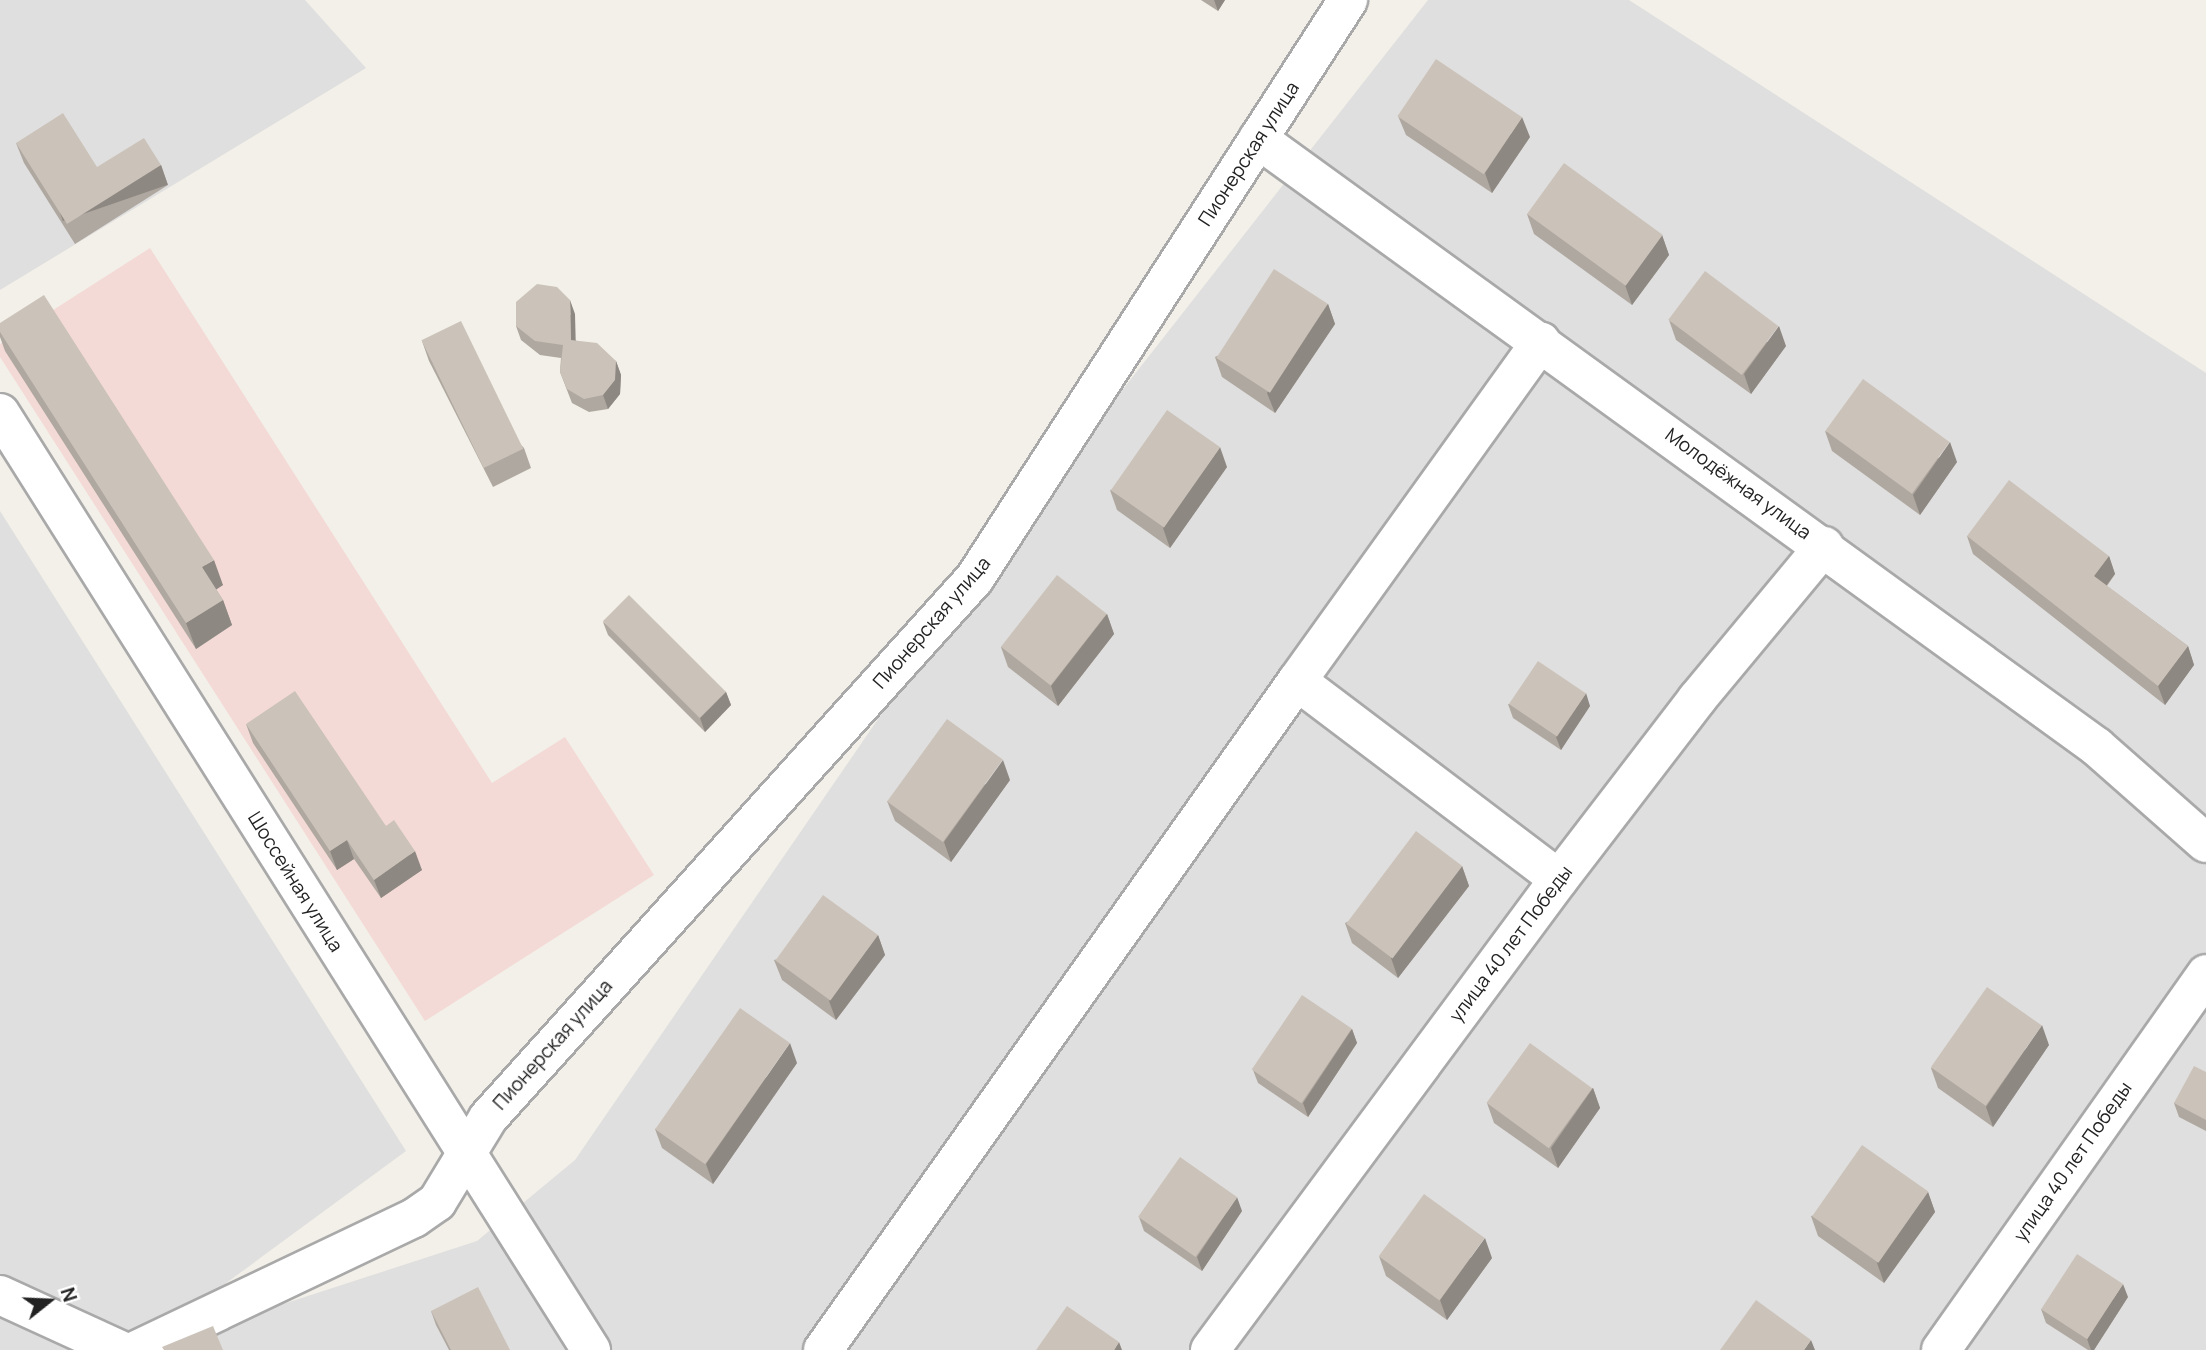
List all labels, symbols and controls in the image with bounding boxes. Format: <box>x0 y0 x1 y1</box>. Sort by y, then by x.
street label: Пионерская улица <box>1194 78 1304 230</box>
street label: Молодёжная улица <box>1661 423 1815 545</box>
street label: Пионерская улица <box>869 552 995 694</box>
street label: Шоссейная улица <box>243 808 347 956</box>
street label: улица 40 лет Победы <box>1445 861 1577 1027</box>
street label: Пионерская улица <box>489 975 617 1115</box>
street label: улица 40 лет Победы <box>2009 1078 2137 1246</box>
north arrow <box>14 1266 84 1336</box>
text: N <box>54 1284 83 1305</box>

